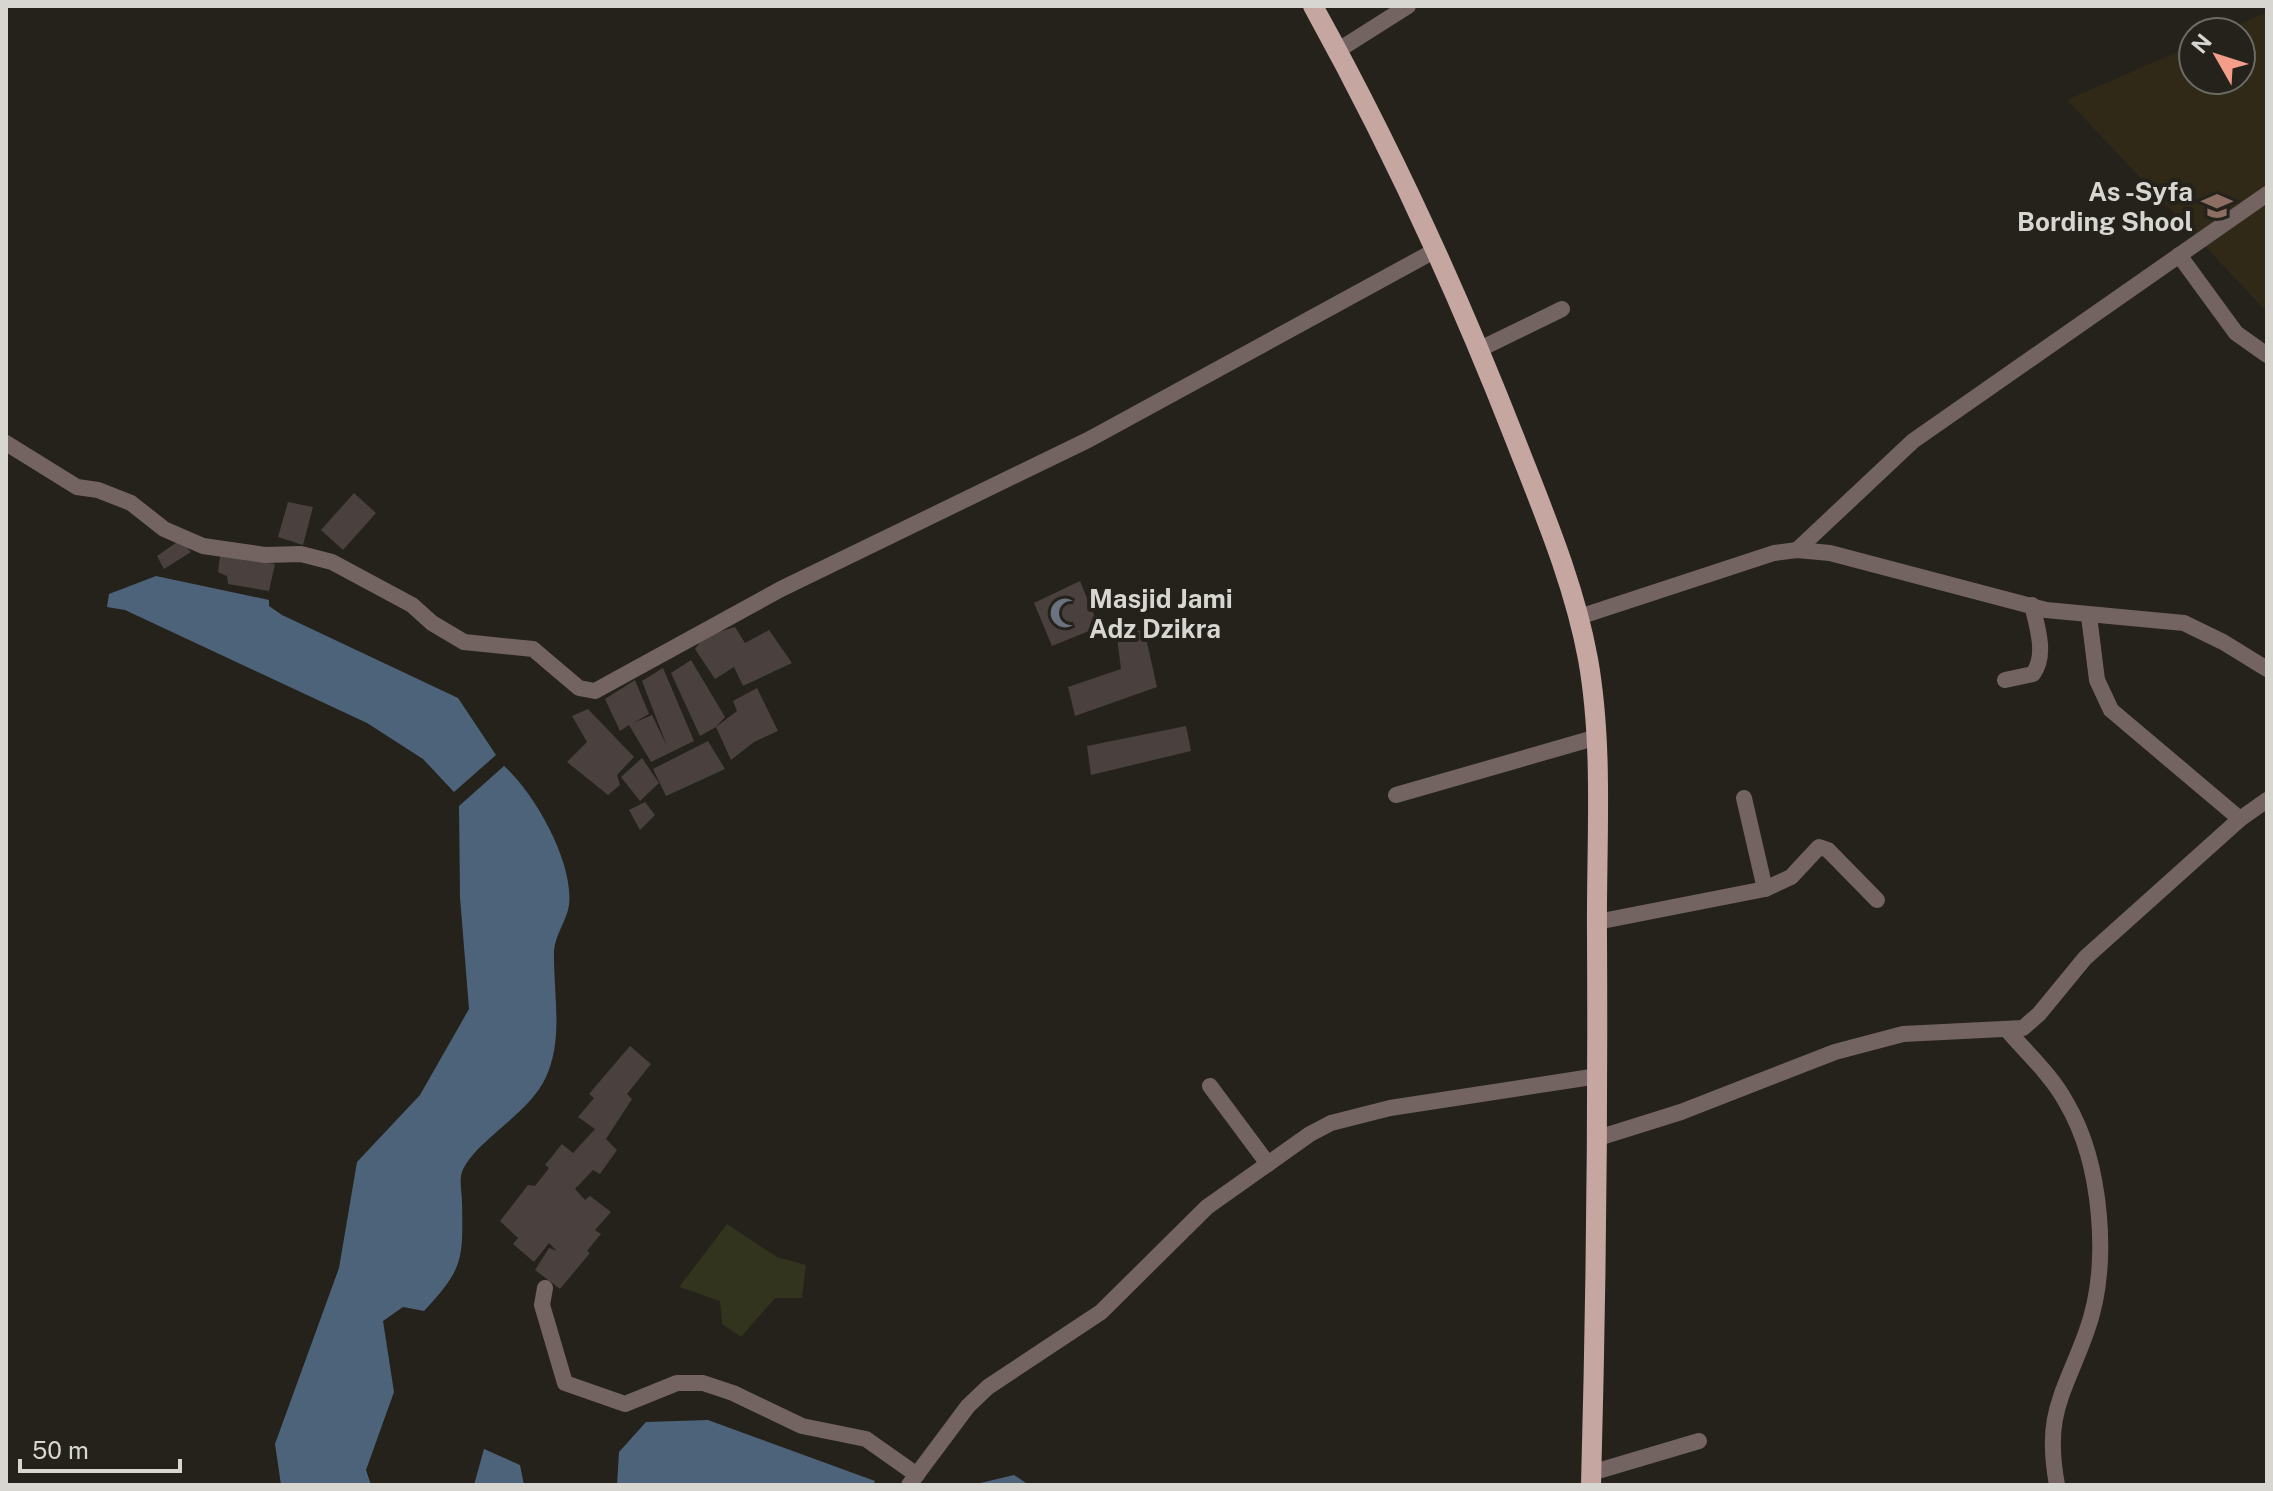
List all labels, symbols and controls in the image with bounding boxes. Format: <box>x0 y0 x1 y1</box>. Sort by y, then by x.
north arrow <box>2177 16 2257 96</box>
text: N <box>2186 29 2217 58</box>
place label: As -Syfa Bording Shool <box>2017 176 2193 237</box>
school or university icon: As -Syfa Bording Shool <box>2200 189 2234 223</box>
place label: Masjid Jami Adz Dzikra <box>1089 583 1233 644</box>
mosque icon: Masjid Jami Adz Dzikra <box>1048 596 1082 630</box>
scale bar <box>20 1423 180 1473</box>
text: 50 m <box>32 1436 89 1464</box>

